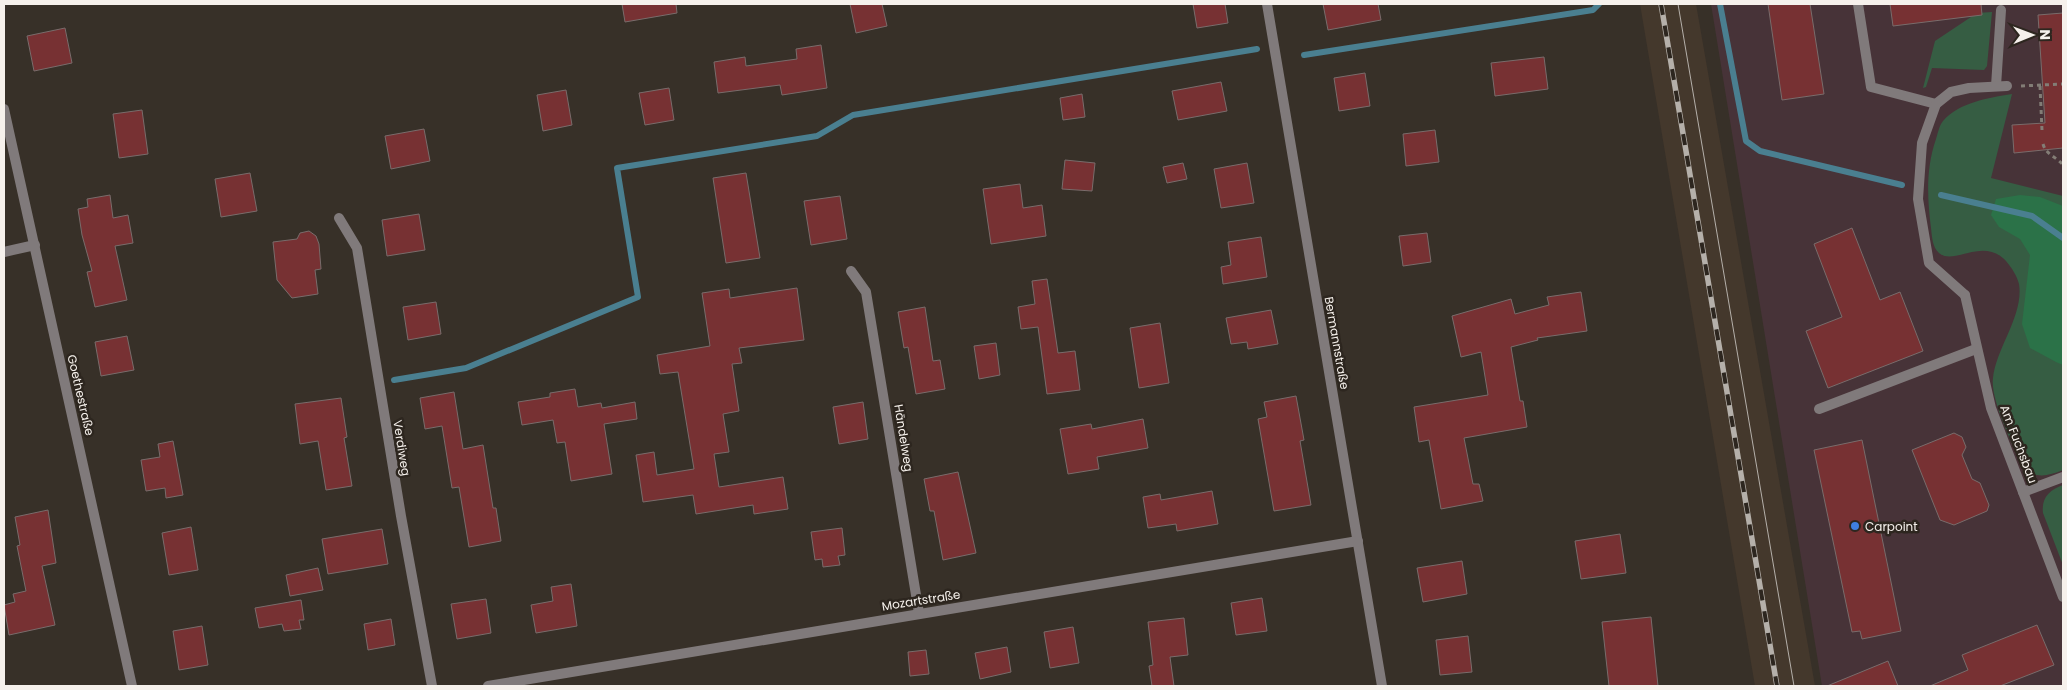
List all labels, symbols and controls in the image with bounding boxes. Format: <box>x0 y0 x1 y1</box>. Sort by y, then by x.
north arrow <box>2007 10 2057 60</box>
text: N <box>2035 29 2055 40</box>
street label: Bermannstraße <box>1320 295 1354 391</box>
street label: Goethestraße <box>63 353 99 437</box>
street label: Am Fuchsbau <box>1996 402 2042 486</box>
street label: Händelweg <box>890 403 918 473</box>
street label: Verdiweg <box>389 419 415 477</box>
place label: Carpoint <box>1865 518 1918 535</box>
marker: Carpoint <box>1849 520 1861 532</box>
street label: Mozartstraße <box>881 585 961 615</box>

